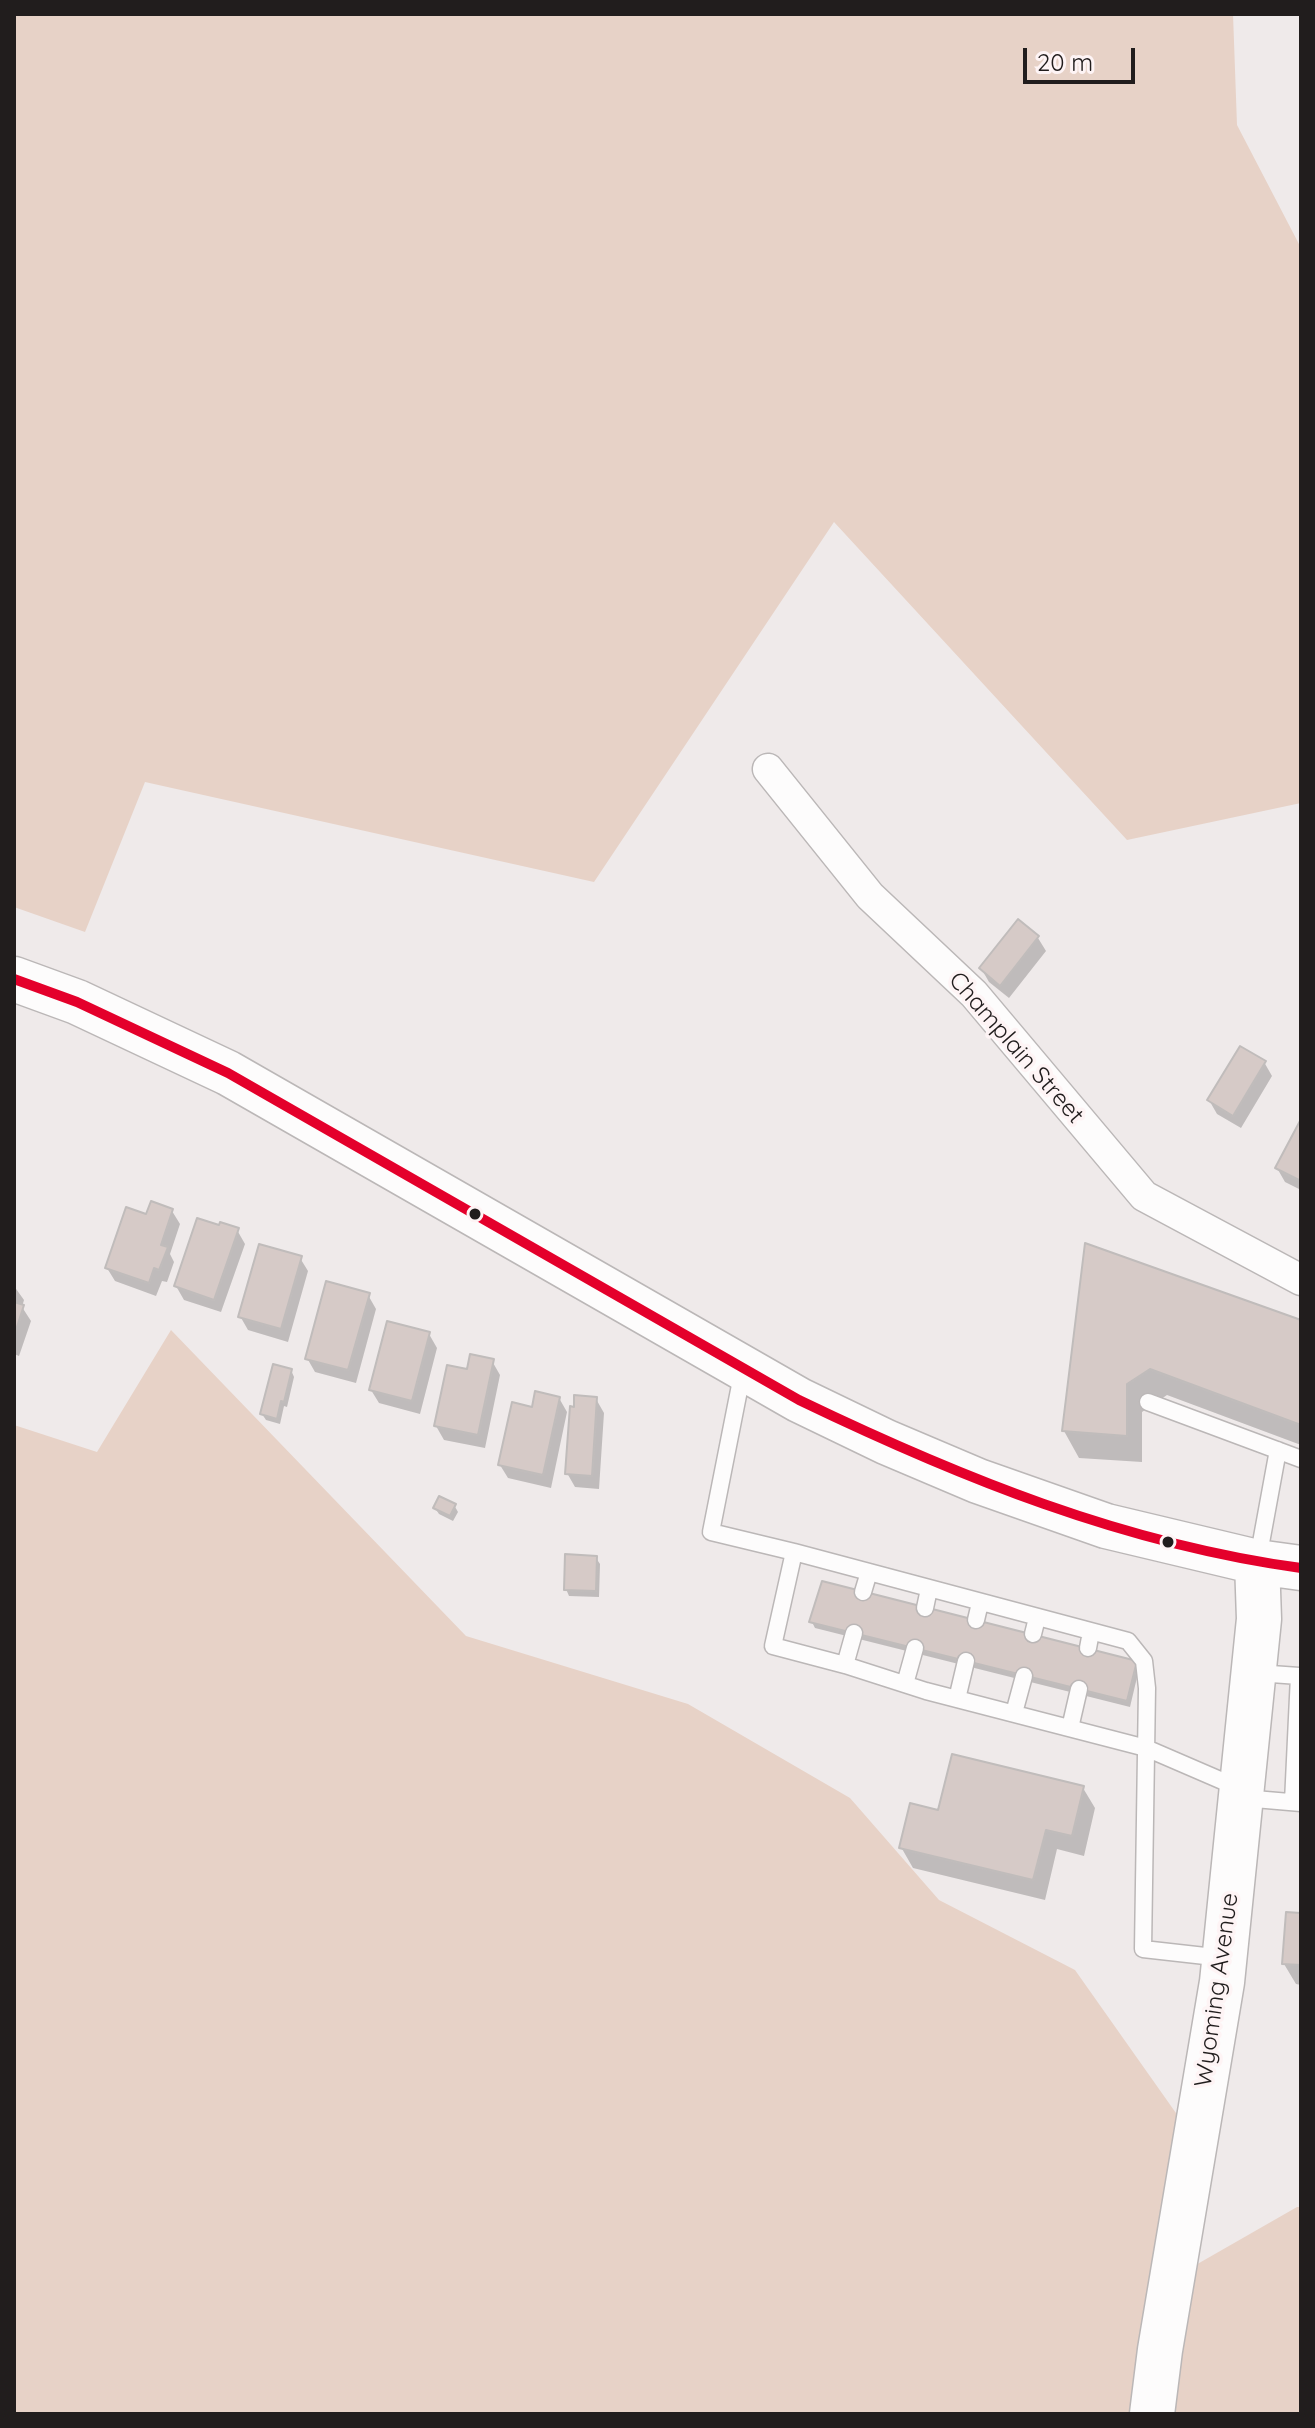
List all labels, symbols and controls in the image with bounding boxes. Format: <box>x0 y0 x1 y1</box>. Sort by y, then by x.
scale bar <box>1027 32 1139 82</box>
text: 20 m <box>1037 47 1093 77</box>
street label: Champlain Street <box>942 966 1090 1130</box>
unlabelled marker <box>467 1206 483 1222</box>
unlabelled marker <box>1160 1534 1176 1550</box>
street label: Wyoming Avenue <box>1189 1891 1245 2089</box>

